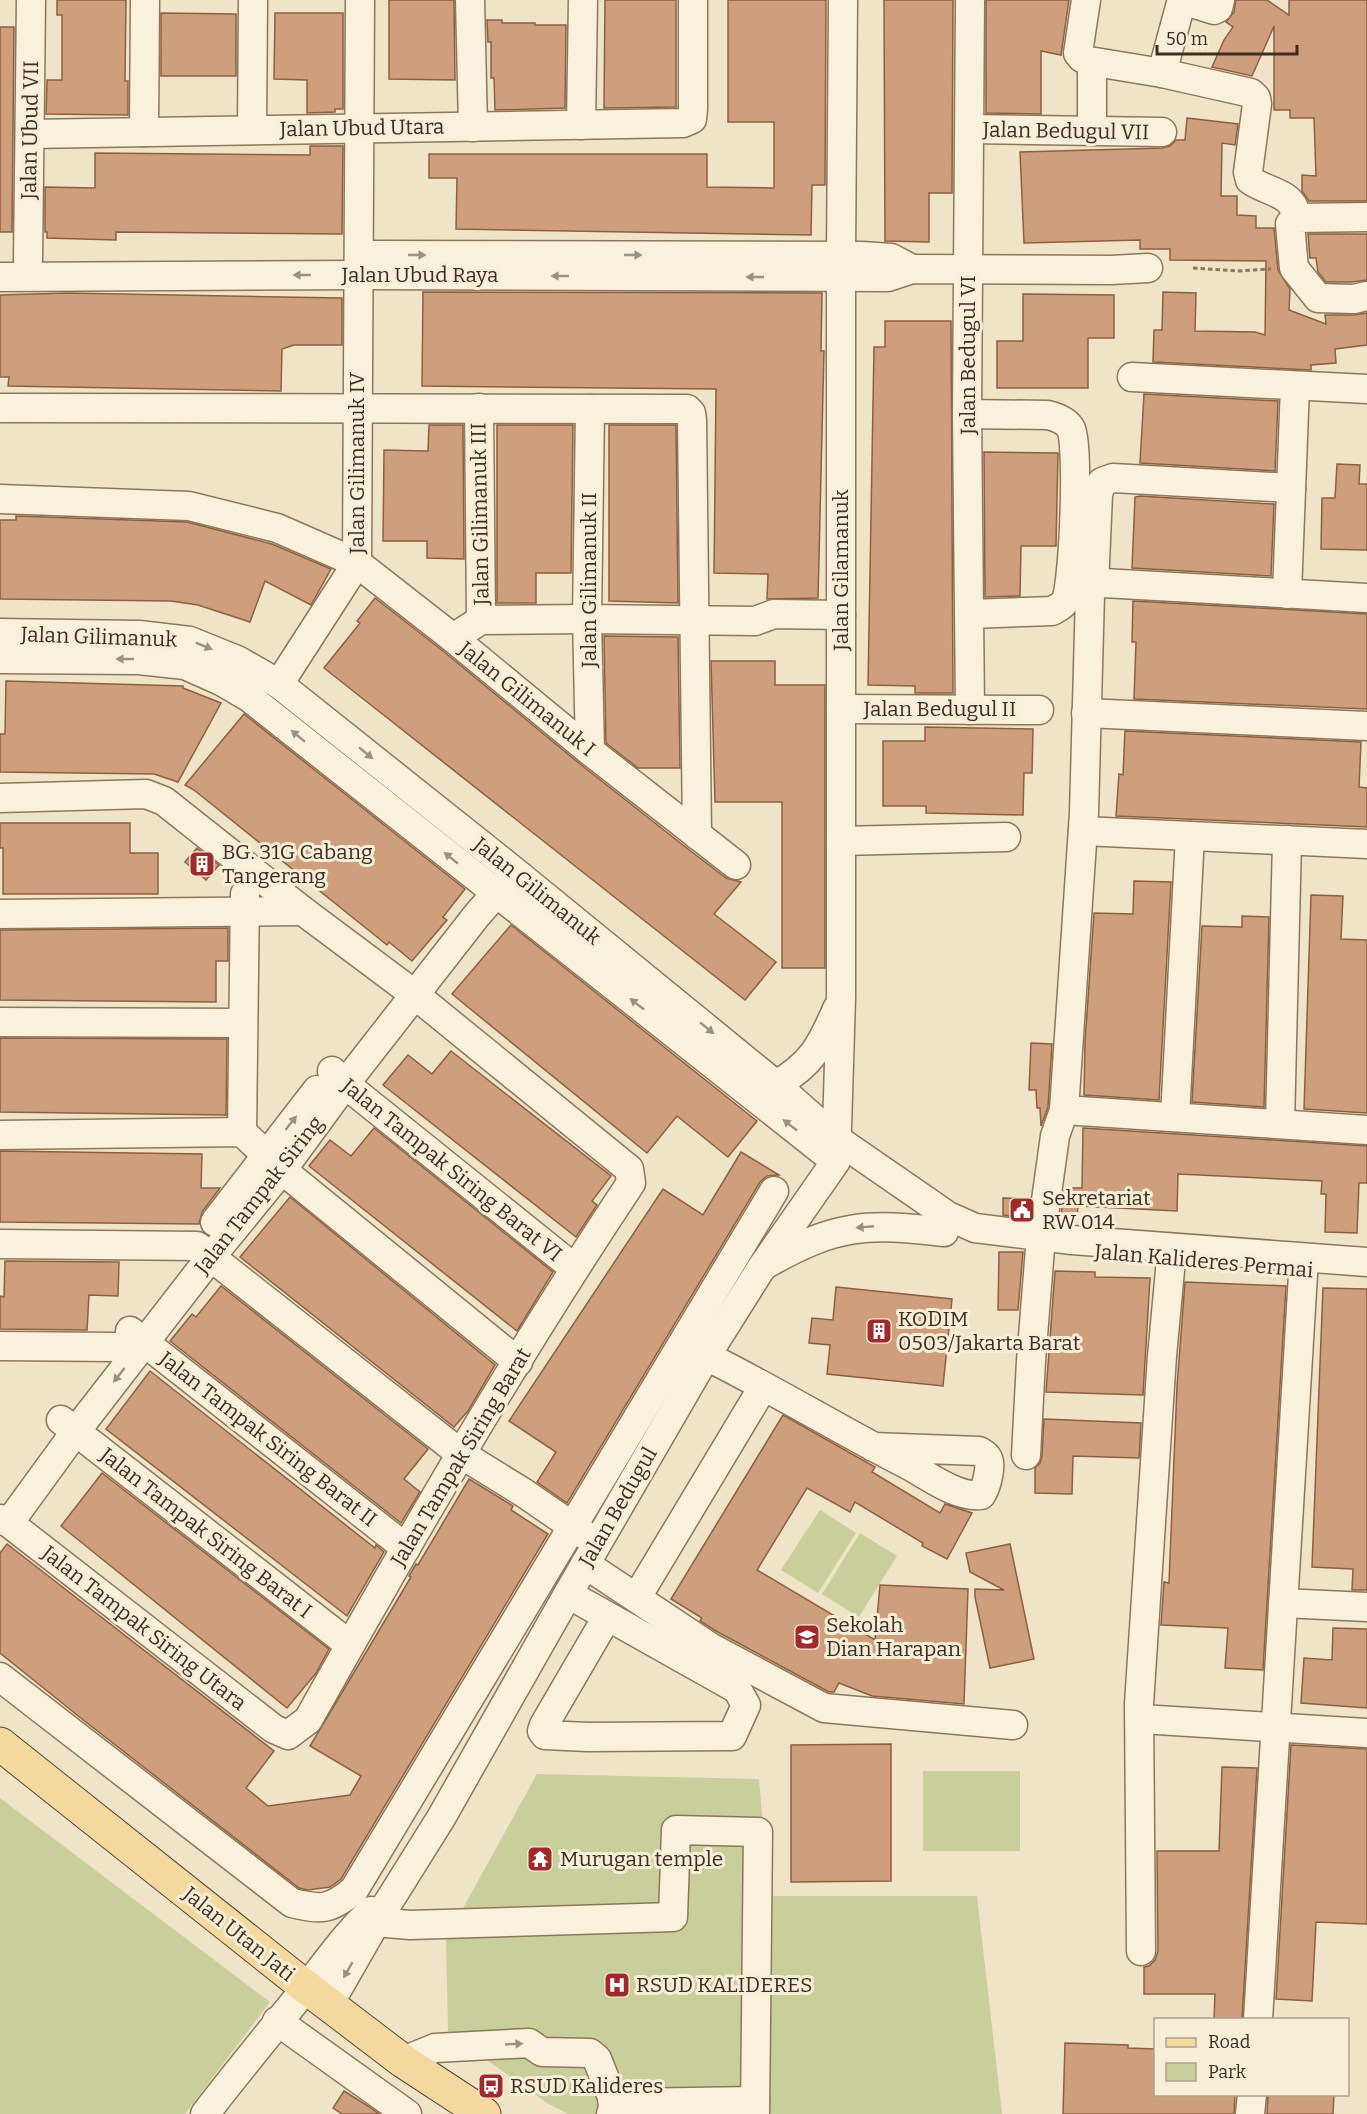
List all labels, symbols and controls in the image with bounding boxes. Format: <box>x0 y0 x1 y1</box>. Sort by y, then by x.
scale bar <box>1157 18 1296 56</box>
text: 50 m <box>1166 28 1208 50</box>
street label: Jalan Ubud VII <box>16 60 44 201</box>
street label: Jalan Ubud Utara <box>278 114 445 142</box>
street label: Jalan Bedugul VII <box>981 117 1150 145</box>
one-way arrow <box>408 250 427 260</box>
one-way arrow <box>624 250 643 260</box>
street label: Jalan Ubud Raya <box>341 262 499 288</box>
one-way arrow <box>292 270 311 280</box>
one-way arrow <box>550 271 569 281</box>
one-way arrow <box>745 272 764 282</box>
street label: Jalan Bedugul VI <box>955 275 981 436</box>
street label: Jalan Gilimanuk IV <box>344 371 370 555</box>
street label: Jalan Gilimanuk III <box>465 422 495 607</box>
street label: Jalan Gilamanuk <box>828 489 854 652</box>
street label: Jalan Gilimanuk II <box>576 492 602 669</box>
street label: Jalan Gilimanuk <box>19 621 178 653</box>
street label: Jalan Gilimanuk I <box>453 635 601 762</box>
one-way arrow <box>195 642 213 651</box>
one-way arrow <box>115 654 134 664</box>
street label: Jalan Bedugul II <box>863 696 1016 722</box>
one-way arrow <box>291 731 306 743</box>
one-way arrow <box>358 747 373 759</box>
street label: Jalan Gilimanuk <box>467 831 606 950</box>
place label: BG. 31G Cabang Tangerang <box>222 839 373 889</box>
building icon: BG. 31G Cabang Tangerang <box>187 849 217 879</box>
one-way arrow <box>443 851 459 864</box>
one-way arrow <box>629 998 645 1011</box>
one-way arrow <box>699 1022 714 1034</box>
street label: Jalan Tampak Siring Barat VI <box>336 1072 567 1267</box>
street label: Jalan Tampak Siring <box>188 1110 329 1280</box>
one-way arrow <box>285 1115 298 1131</box>
one-way arrow <box>782 1118 798 1131</box>
place label: Sekretariat RW 014 <box>1042 1185 1151 1235</box>
public building icon: Sekretariat RW 014 <box>1007 1195 1037 1225</box>
one-way arrow <box>855 1222 874 1232</box>
street label: Jalan Kalideres Permai <box>1093 1238 1314 1284</box>
place label: KODIM 0503/Jakarta Barat <box>898 1306 1081 1356</box>
building icon: KODIM 0503/Jakarta Barat <box>864 1316 894 1346</box>
street label: Jalan Tampak Siring Barat <box>385 1343 537 1572</box>
street label: Jalan Tampak Siring Barat II <box>154 1346 382 1532</box>
one-way arrow <box>113 1368 125 1383</box>
street label: Jalan Tampak Siring Barat I <box>95 1442 317 1624</box>
street label: Jalan Bedugul <box>573 1443 663 1572</box>
street label: Jalan Tampak Siring Utara <box>36 1539 252 1716</box>
place label: Sekolah Dian Harapan <box>826 1612 961 1662</box>
school or university icon: Sekolah Dian Harapan <box>792 1622 822 1652</box>
temple icon: Murugan temple <box>525 1844 555 1874</box>
place label: Murugan temple <box>560 1846 723 1872</box>
street label: Jalan Utan Jati <box>177 1880 300 1987</box>
one-way arrow <box>343 1962 354 1978</box>
hospital icon: RSUD KALIDERES <box>602 1970 632 2000</box>
place label: RSUD KALIDERES <box>636 1972 813 1998</box>
legend <box>1154 2018 1349 2096</box>
text: Road <box>1208 2031 1251 2053</box>
one-way arrow <box>505 2040 524 2049</box>
text: Park <box>1208 2061 1247 2083</box>
bus stop icon: RSUD Kalideres <box>476 2071 506 2101</box>
place label: RSUD Kalideres <box>510 2073 663 2099</box>

